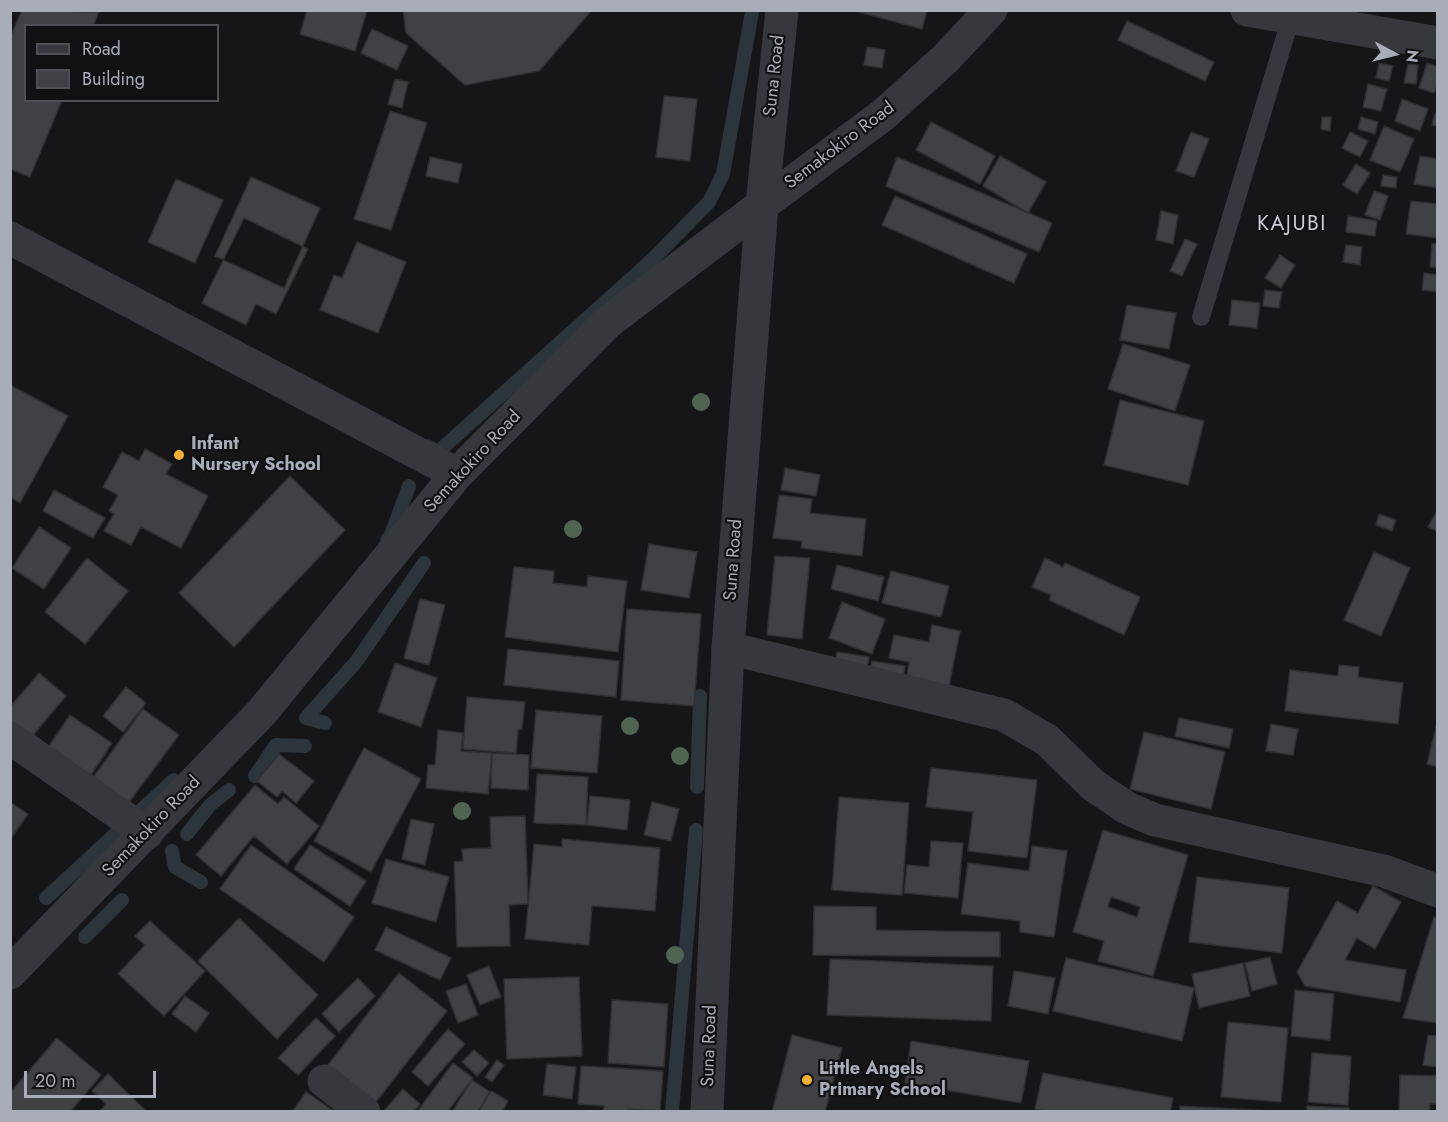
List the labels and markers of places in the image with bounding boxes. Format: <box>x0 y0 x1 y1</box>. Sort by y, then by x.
place label: Infant Nursery School <box>191 434 321 476</box>
marker: Infant Nursery School <box>172 448 186 462</box>
place label: Little Angels Primary School <box>819 1059 946 1102</box>
marker: Little Angels Primary School <box>800 1073 814 1087</box>

